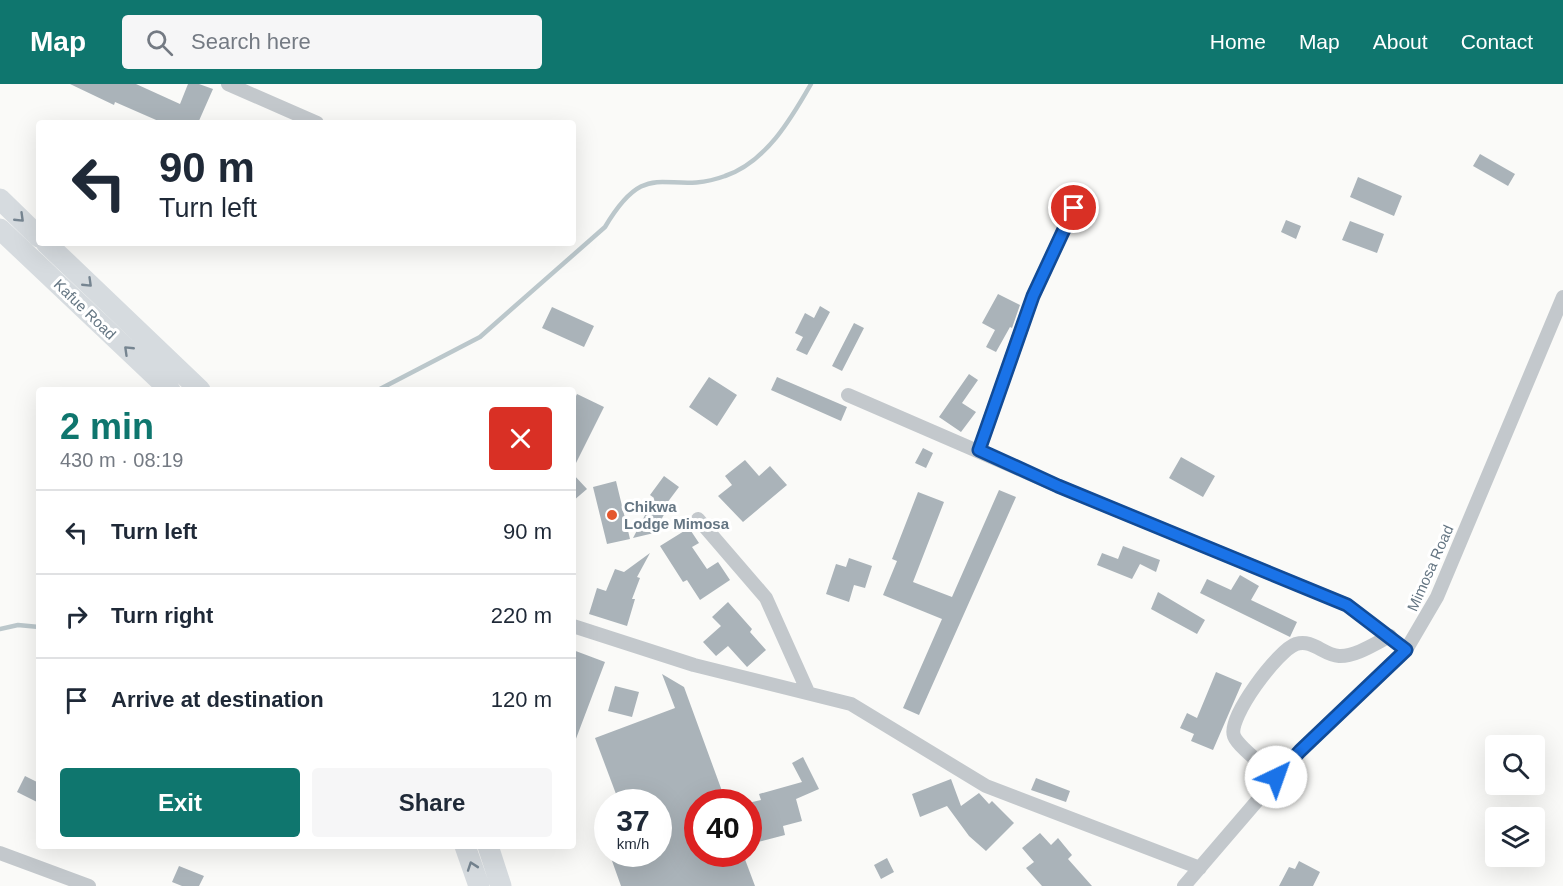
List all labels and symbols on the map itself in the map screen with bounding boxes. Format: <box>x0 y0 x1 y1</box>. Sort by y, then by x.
pin <box>1048 182 1099 233</box>
one-way arrow <box>13 211 23 222</box>
street label: Kafue Road <box>51 275 119 343</box>
one-way arrow <box>81 276 92 287</box>
one-way arrow <box>124 346 135 357</box>
place label: Chikwa Lodge Mimosa <box>624 498 730 532</box>
marker: Chikwa Lodge Mimosa <box>605 508 619 522</box>
street label: Mimosa Road <box>1403 522 1457 614</box>
position arrow <box>1244 745 1308 809</box>
speed limit sign: 40 <box>684 789 762 867</box>
one-way arrow <box>466 861 479 872</box>

